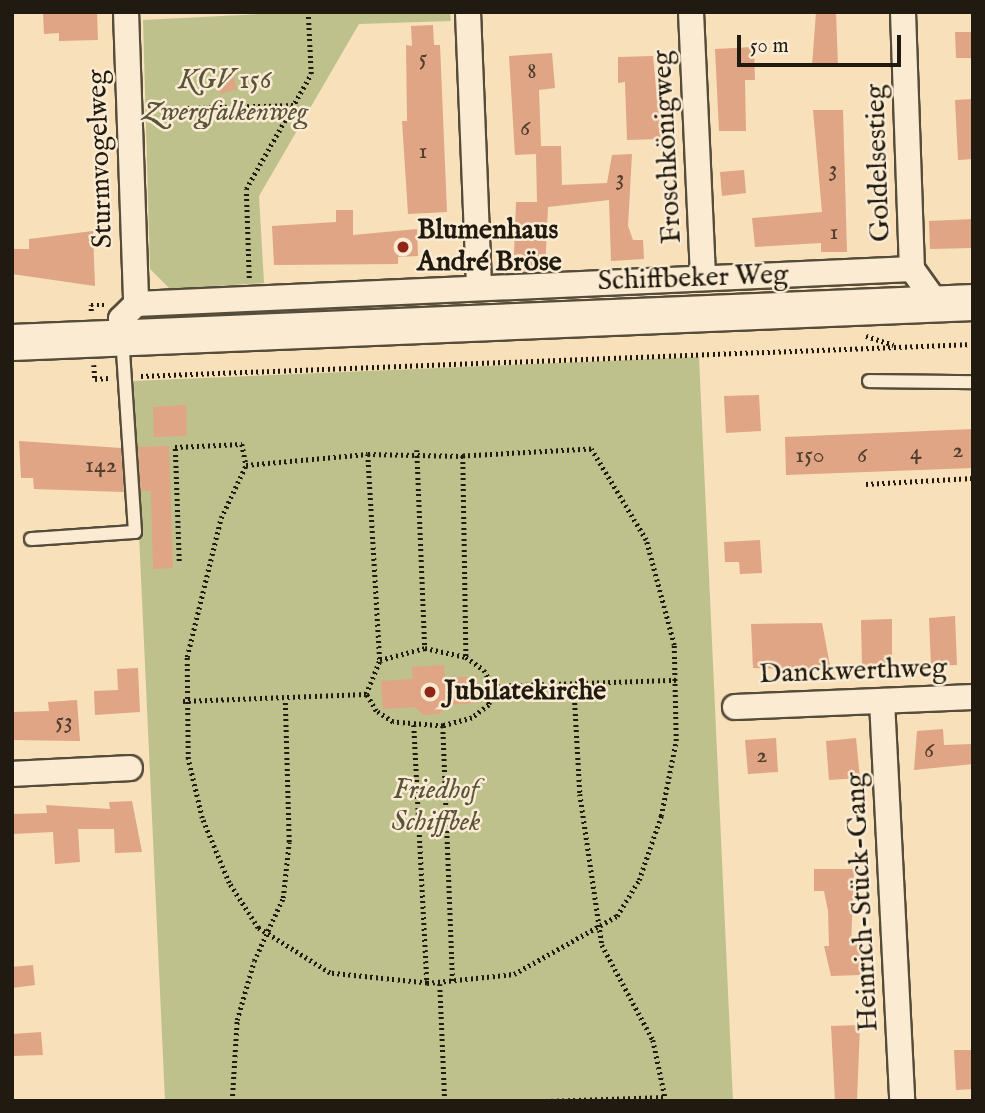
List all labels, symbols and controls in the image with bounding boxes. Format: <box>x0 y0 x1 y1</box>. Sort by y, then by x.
scale bar <box>740 21 904 65</box>
text: 50 m <box>750 33 789 60</box>
house number: 5 <box>419 45 427 73</box>
street label: Froschkönigweg <box>646 49 690 245</box>
house number: 8 <box>527 58 537 86</box>
park label: KGV 156 Zwergfalkenweg <box>142 64 308 130</box>
street label: Sturmvogelweg <box>81 69 121 249</box>
street label: Goldelsestieg <box>859 84 899 242</box>
house number: 6 <box>520 115 530 143</box>
house number: 1 <box>419 138 427 166</box>
house number: 3 <box>829 156 837 184</box>
house number: 3 <box>616 165 624 193</box>
place label: Blumenhaus André Bröse <box>417 214 562 280</box>
house number: 1 <box>830 219 838 247</box>
marker: Blumenhaus André Bröse <box>395 239 411 255</box>
street label: Schiffbeker Weg <box>597 259 789 299</box>
house number: 2 <box>952 437 964 465</box>
house number: 4 <box>910 439 922 467</box>
house number: 150 <box>795 442 825 470</box>
house number: 6 <box>857 442 867 470</box>
house number: 142 <box>85 452 117 480</box>
street label: Danckwerthweg <box>758 652 948 692</box>
place label: Jubilatekirche <box>444 675 606 709</box>
marker: Jubilatekirche <box>422 684 438 700</box>
house number: 53 <box>55 708 73 736</box>
house number: 6 <box>924 737 934 765</box>
house number: 2 <box>756 742 768 770</box>
street label: Heinrich-Stück-Gang <box>839 772 887 1032</box>
park label: Friedhof Schiffbek <box>392 774 480 840</box>

